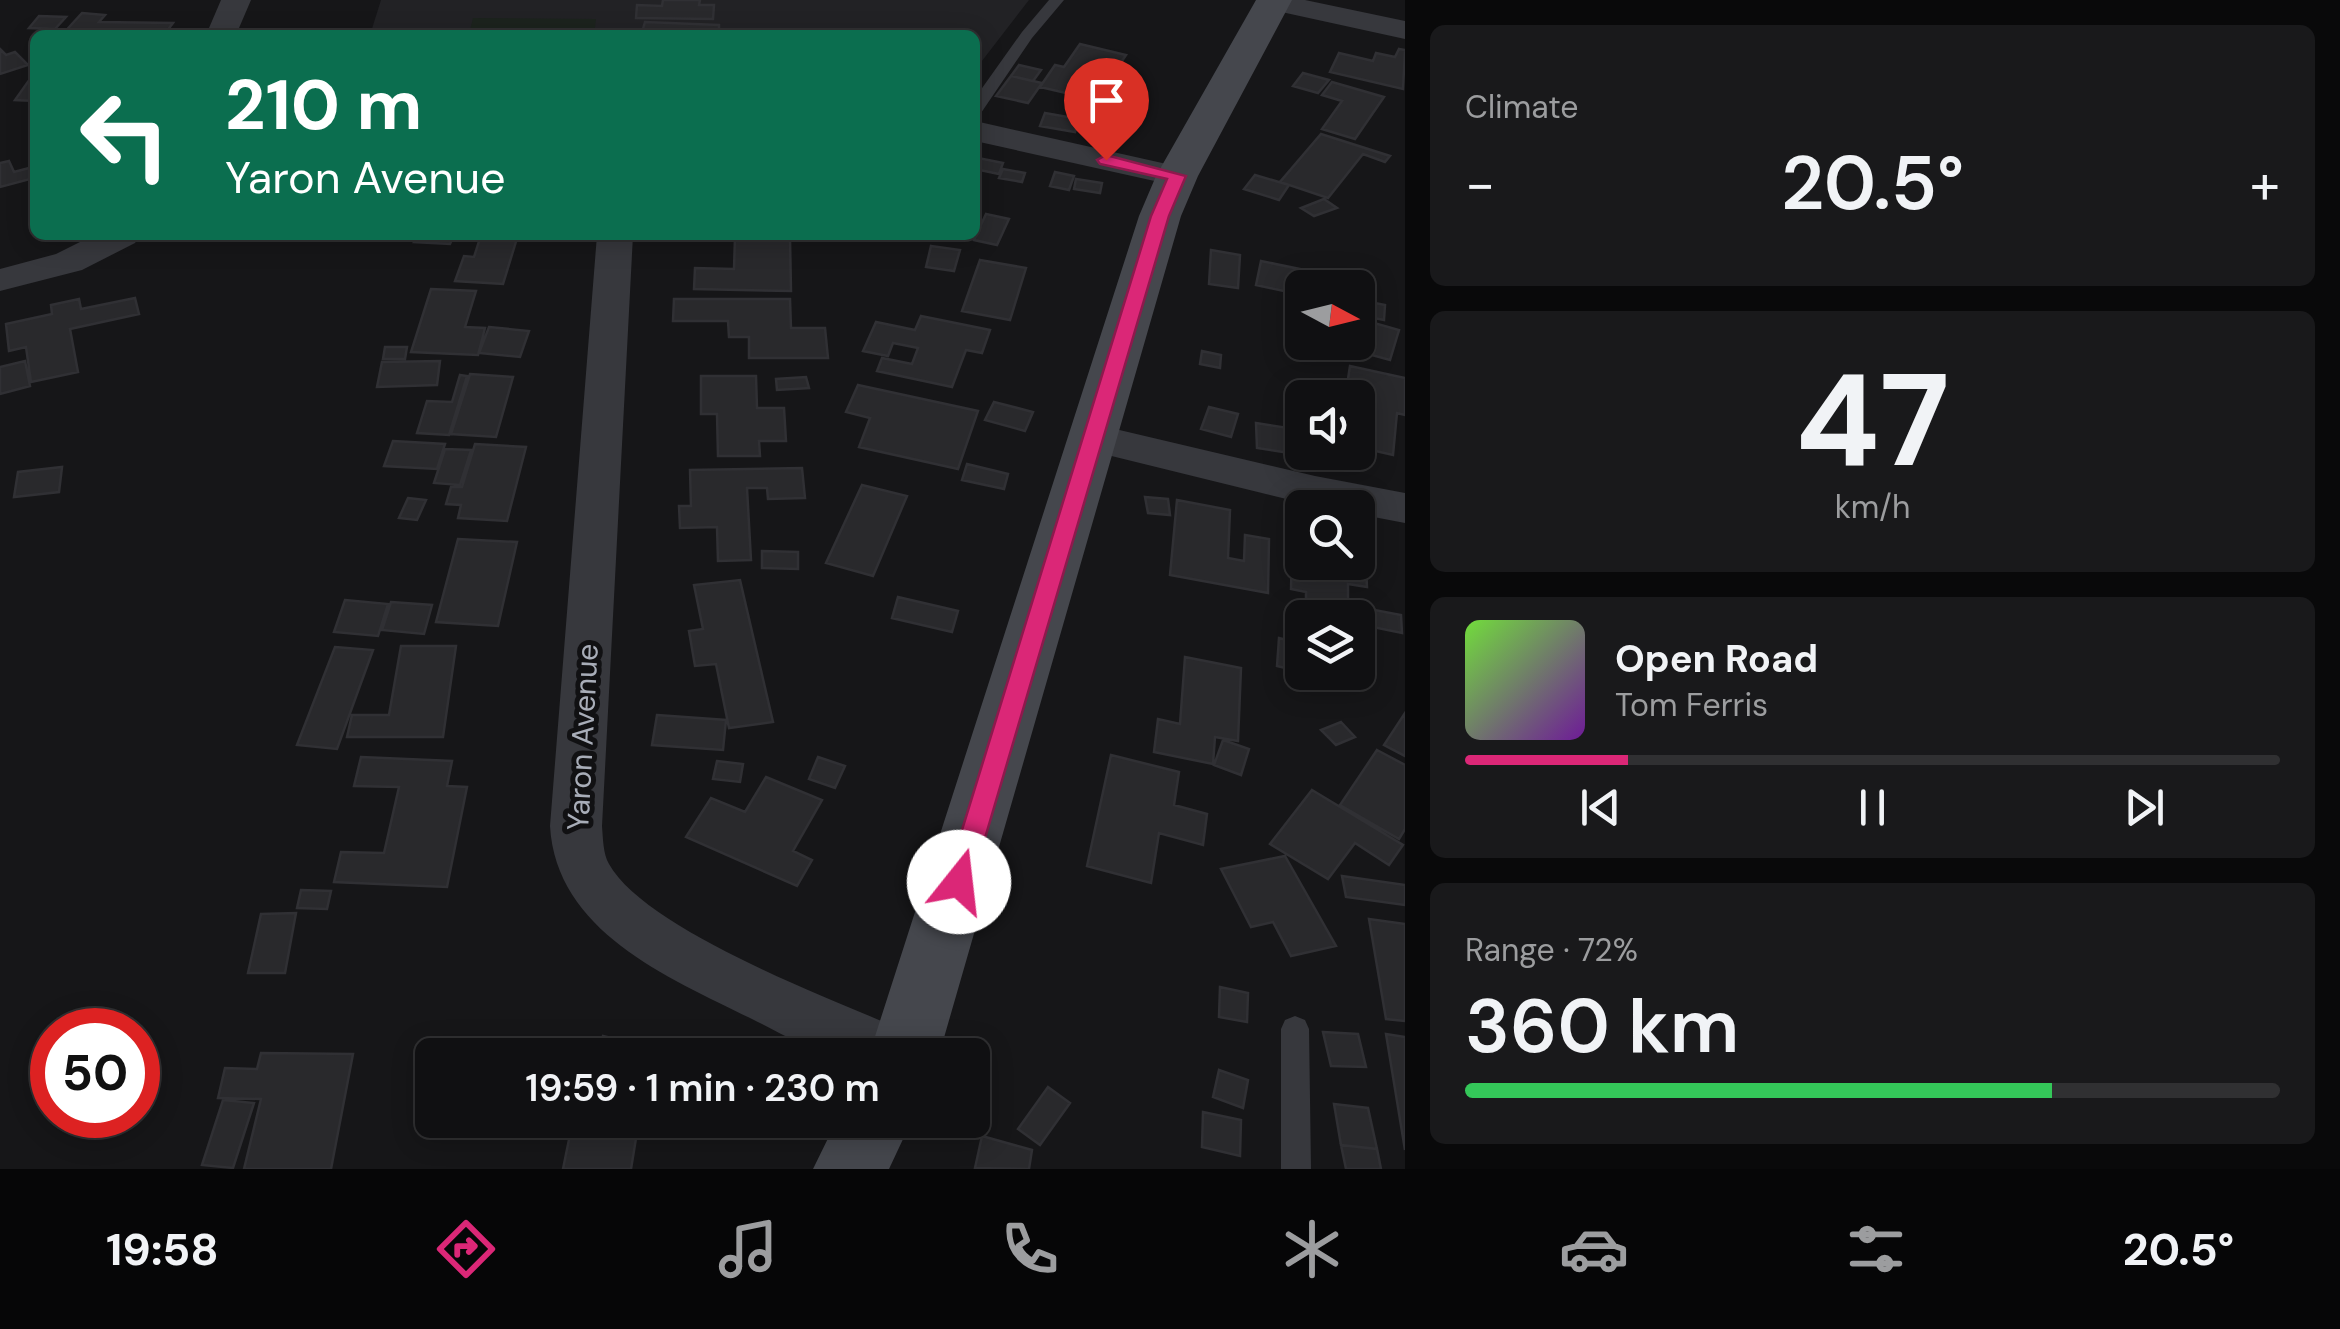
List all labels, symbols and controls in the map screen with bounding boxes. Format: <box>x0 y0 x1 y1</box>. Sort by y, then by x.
pin <box>1064 58 1149 161</box>
text: 210 m <box>225 60 422 151</box>
icon: left <box>60 70 190 200</box>
icon: arrive <box>1079 73 1134 128</box>
text: Climate <box>1465 86 1579 128</box>
text: 20.5° <box>1781 135 1964 232</box>
text: Yaron Avenue <box>225 148 506 207</box>
text: − <box>1465 148 1495 220</box>
text: + <box>2250 148 2280 220</box>
north arrow <box>1285 270 1375 360</box>
map controls <box>1285 270 1375 690</box>
text: 47 <box>1795 336 1950 505</box>
button: sound <box>1285 380 1375 470</box>
text: km/h <box>1835 486 1910 528</box>
button: search <box>1285 490 1375 580</box>
button: layers <box>1285 600 1375 690</box>
text: Open Road <box>1615 634 1818 684</box>
street label: Yaron Avenue <box>558 643 607 831</box>
text: Tom Ferris <box>1615 684 1768 726</box>
icon: previous <box>1573 780 1628 835</box>
icon: pause <box>1845 780 1900 835</box>
icon: next <box>2117 780 2172 835</box>
position arrow <box>907 830 1011 934</box>
text: Range · 72% <box>1465 929 1638 971</box>
text: 360 km <box>1465 978 1739 1075</box>
speed limit sign: 50 <box>30 1008 160 1138</box>
text: 19:59 · 1 min · 230 m <box>525 1063 880 1113</box>
icon: directions <box>431 1214 501 1284</box>
icon: music <box>713 1214 783 1284</box>
icon: phone <box>995 1214 1065 1284</box>
icon: climate <box>1277 1214 1347 1284</box>
icon: car <box>1559 1214 1629 1284</box>
icon: filters <box>1841 1214 1911 1284</box>
text: 19:58 <box>106 1220 219 1279</box>
text: 20.5° <box>2123 1220 2234 1279</box>

